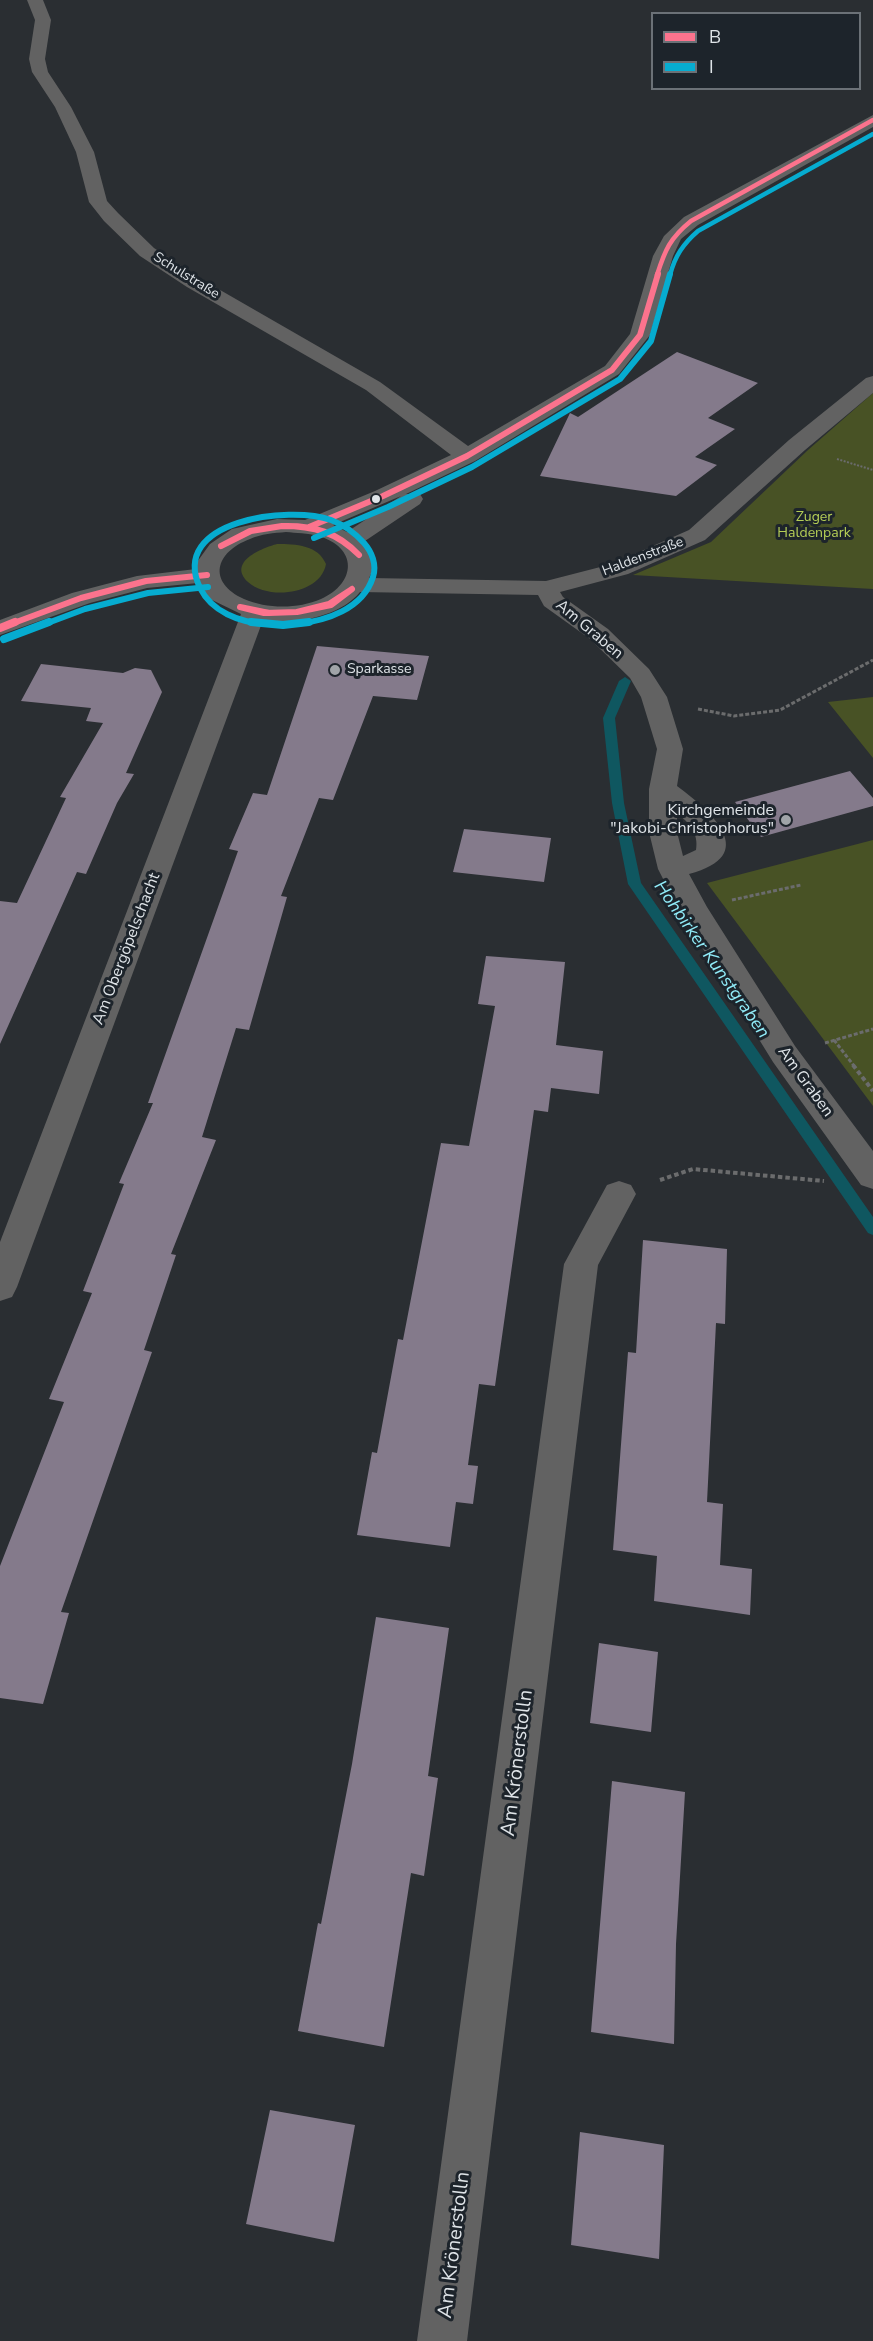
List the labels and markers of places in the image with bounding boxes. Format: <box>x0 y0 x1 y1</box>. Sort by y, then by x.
unlabelled marker <box>370 493 382 505</box>
place label: Sparkasse <box>347 662 411 678</box>
marker: Sparkasse <box>328 663 342 677</box>
place label: Kirchgemeinde "Jakobi-Christophorus" <box>610 801 774 839</box>
marker: Kirchgemeinde "Jakobi-Christophorus" <box>779 813 793 827</box>

